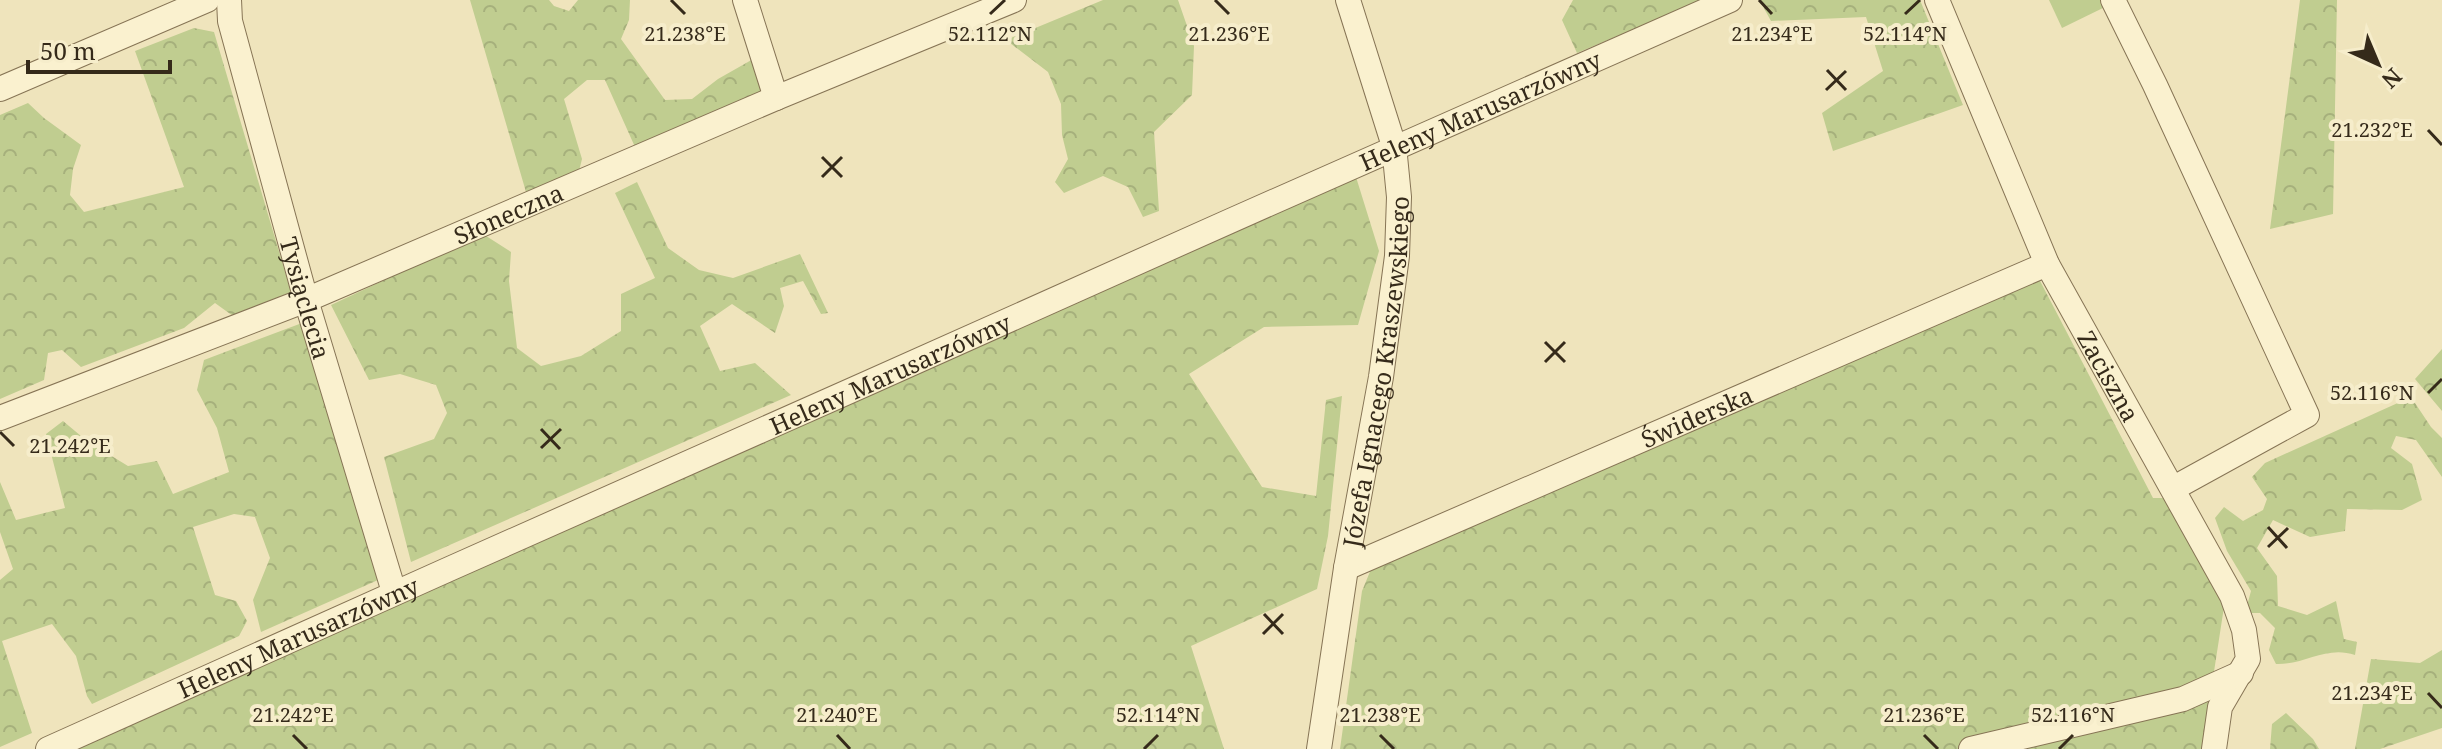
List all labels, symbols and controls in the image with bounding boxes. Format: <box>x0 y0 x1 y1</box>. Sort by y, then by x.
text: 21.238°E <box>644 20 726 47</box>
text: 52.112°N <box>948 20 1032 47</box>
text: 21.236°E <box>1188 20 1270 47</box>
text: 21.234°E <box>1731 20 1813 47</box>
text: 52.114°N <box>1863 20 1947 47</box>
scale bar <box>28 24 170 74</box>
north arrow <box>2338 24 2418 104</box>
text: 50 m <box>40 34 96 67</box>
street label: Heleny Marusarzówny <box>1354 42 1606 178</box>
text: N <box>2376 62 2409 96</box>
text: 21.232°E <box>2331 116 2413 143</box>
street label: Słoneczna <box>448 175 568 251</box>
street label: Józefa Ignacego Kraszewskiego <box>1334 195 1416 551</box>
street label: Tysiąclecia <box>273 233 339 363</box>
street label: Heleny Marusarzówny <box>764 305 1016 441</box>
street label: Zaciszna <box>2071 324 2148 427</box>
street label: Świderska <box>1636 377 1757 455</box>
text: 52.116°N <box>2330 379 2414 406</box>
text: 21.242°E <box>29 432 111 459</box>
street label: Heleny Marusarzówny <box>172 568 424 705</box>
text: 21.234°E <box>2331 679 2413 706</box>
text: 21.242°E <box>252 701 334 728</box>
text: 21.240°E <box>796 701 878 728</box>
text: 52.114°N <box>1116 701 1200 728</box>
text: 21.238°E <box>1339 701 1421 728</box>
text: 21.236°E <box>1883 701 1965 728</box>
text: 52.116°N <box>2031 701 2115 728</box>

